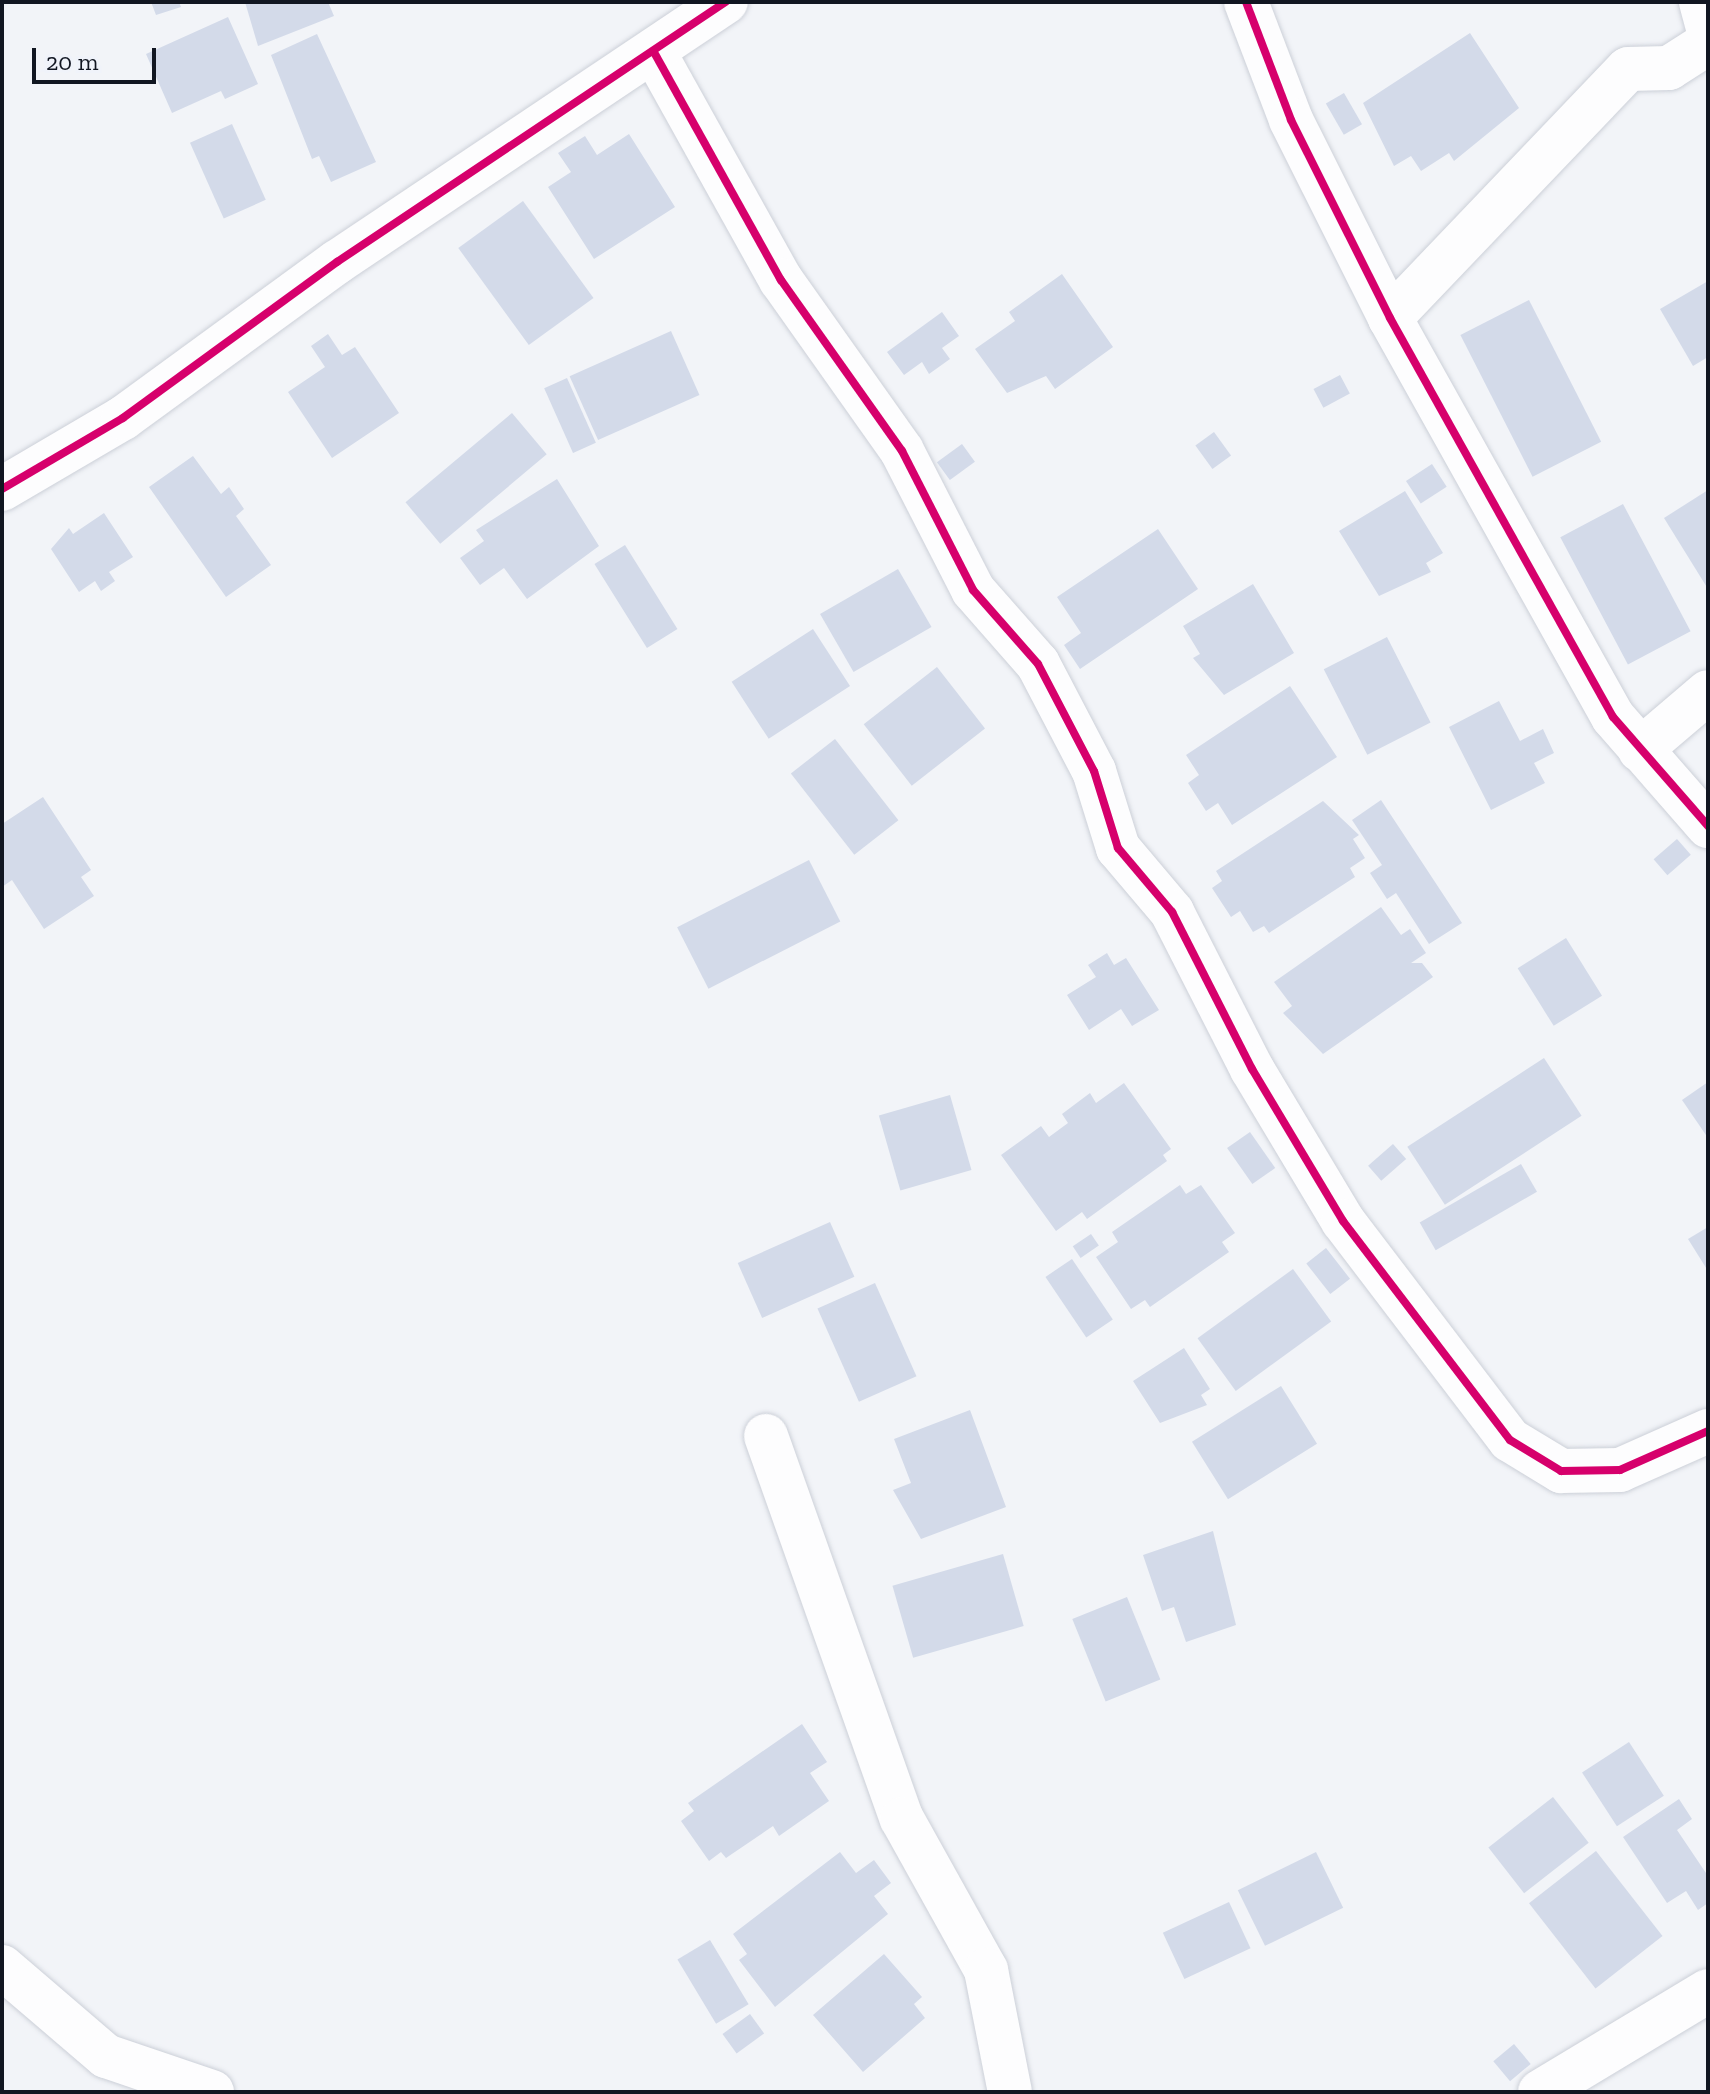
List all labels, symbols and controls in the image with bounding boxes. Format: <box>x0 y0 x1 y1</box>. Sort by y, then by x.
scale bar <box>36 32 160 82</box>
text: 20 m <box>46 47 98 76</box>

